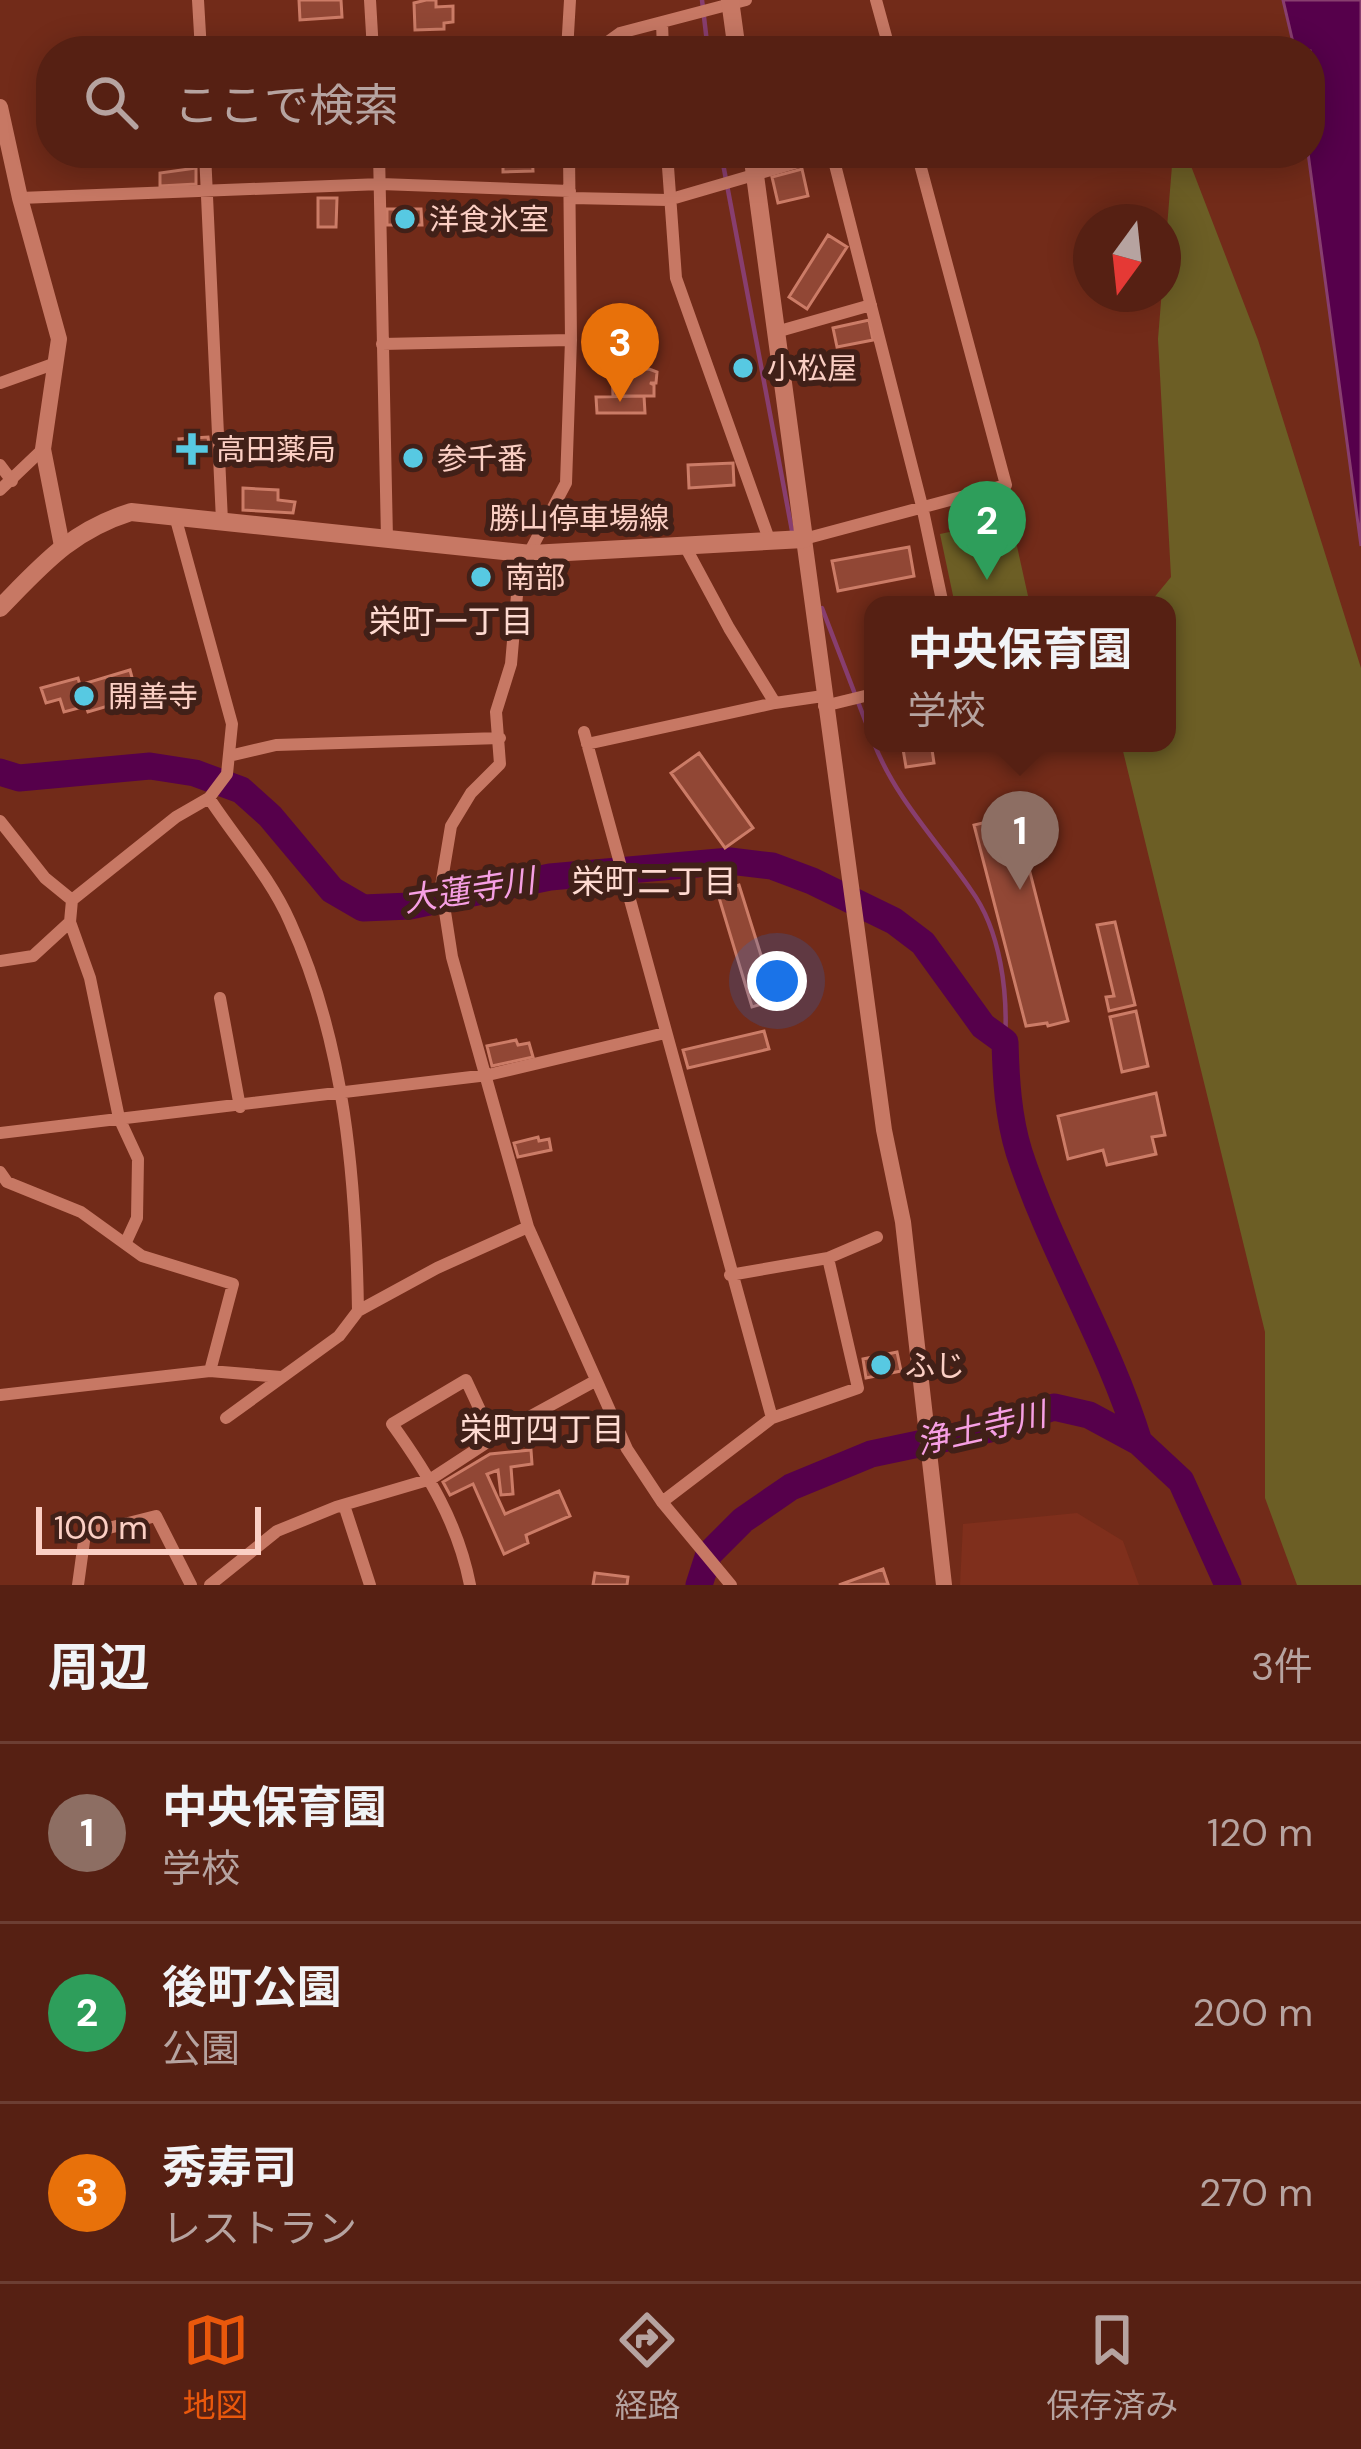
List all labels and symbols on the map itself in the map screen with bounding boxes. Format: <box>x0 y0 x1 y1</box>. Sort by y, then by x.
place label: 洋食氷室 <box>429 200 549 239</box>
north arrow <box>1073 204 1181 312</box>
marker: 洋食氷室 <box>392 206 418 232</box>
pin: 3 <box>581 303 659 402</box>
place label: 小松屋 <box>767 349 857 388</box>
marker: 小松屋 <box>730 355 756 381</box>
place label: 高田薬局 <box>216 430 336 469</box>
marker: 高田薬局 <box>179 436 205 462</box>
place label: 参千番 <box>437 439 527 478</box>
marker: 参千番 <box>400 445 426 471</box>
pin: 2 <box>948 481 1026 580</box>
street label: 勝山停車場線 <box>489 499 669 538</box>
place label: 南部 <box>505 558 565 597</box>
marker: 南部 <box>468 564 494 590</box>
district label: 栄町一丁目 <box>369 600 534 643</box>
place label: 開善寺 <box>108 677 198 716</box>
marker: 開善寺 <box>71 683 97 709</box>
pin: 1 <box>981 791 1059 890</box>
water label: 大蓮寺川 <box>400 858 541 922</box>
district label: 栄町二丁目 <box>572 860 737 903</box>
your location <box>747 951 807 1011</box>
place label: ふじ <box>905 1346 965 1385</box>
marker: ふじ <box>868 1352 894 1378</box>
water label: 浄土寺川 <box>912 1392 1053 1464</box>
district label: 栄町四丁目 <box>460 1408 625 1451</box>
scale bar <box>36 1501 261 1554</box>

